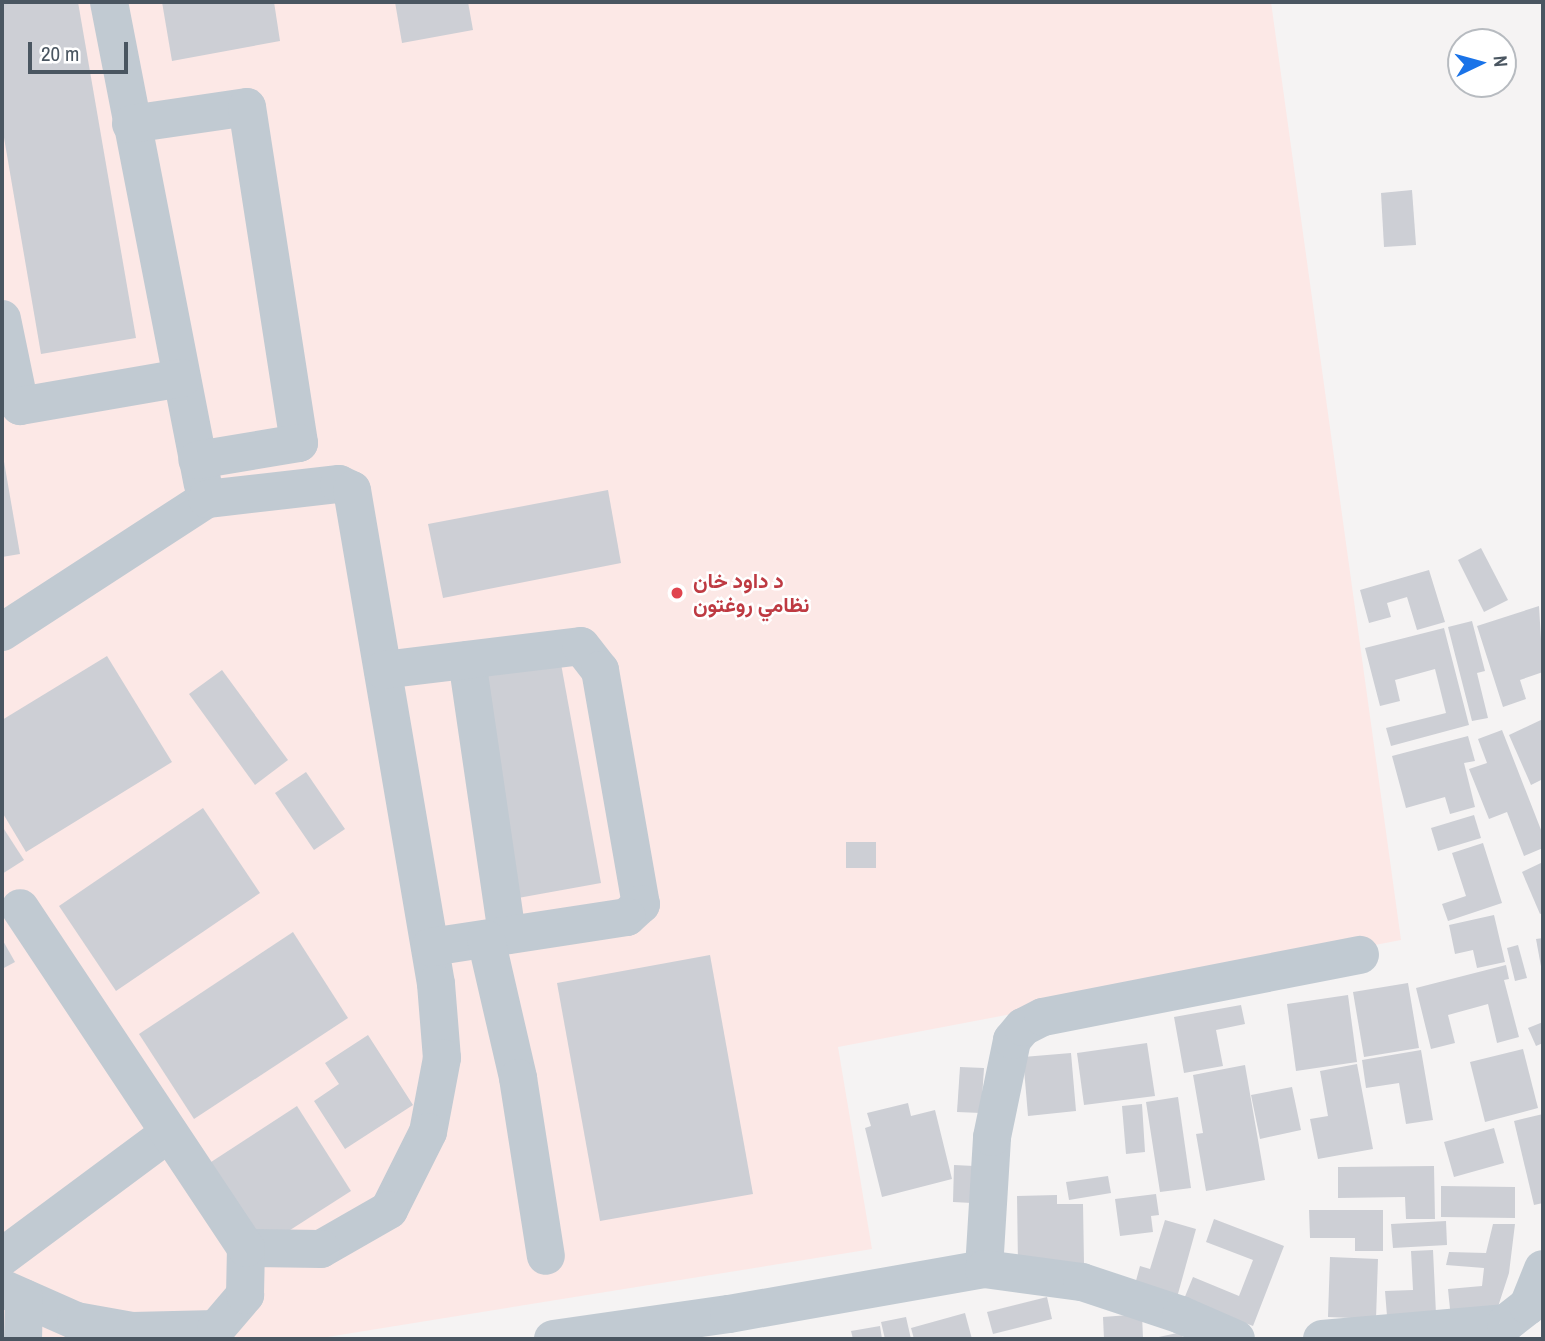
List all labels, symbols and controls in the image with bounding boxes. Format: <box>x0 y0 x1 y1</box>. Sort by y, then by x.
scale bar <box>32 28 131 72</box>
north arrow <box>1447 28 1517 98</box>
text: 20 m <box>41 39 79 68</box>
text: N <box>1487 55 1514 68</box>
place label: د داود خان نظامي روغتون <box>693 568 809 618</box>
marker: د داود خان نظامي روغتون <box>667 583 687 603</box>

